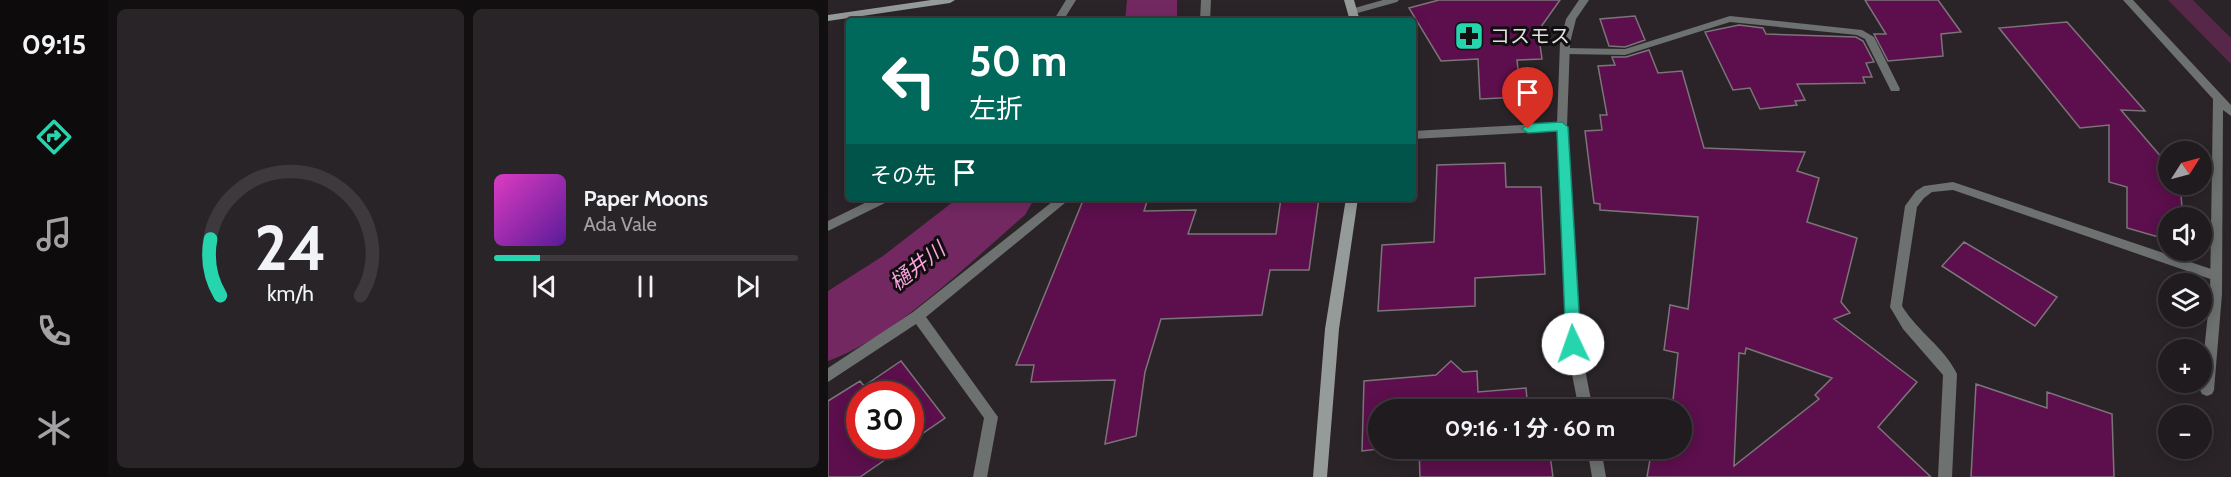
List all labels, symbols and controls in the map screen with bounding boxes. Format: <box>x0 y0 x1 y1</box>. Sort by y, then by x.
pharmacy icon: コスモス <box>1453 20 1485 52</box>
place label: コスモス <box>1490 24 1570 48</box>
text: 09:15 <box>22 28 86 61</box>
text: 50 m <box>969 35 1067 87</box>
icon: left <box>870 42 948 120</box>
pin <box>1502 67 1553 129</box>
icon: arrive <box>1511 76 1544 109</box>
text: 左折 <box>969 92 1023 125</box>
icon: directions <box>33 116 75 158</box>
north arrow <box>2158 141 2212 195</box>
map controls <box>2158 141 2212 459</box>
icon: arrive <box>948 156 981 189</box>
text: その先 <box>870 162 936 189</box>
text: Paper Moons <box>584 185 708 212</box>
button: sound <box>2158 207 2212 261</box>
text: 24 <box>254 210 326 286</box>
text: Ada Vale <box>584 212 657 236</box>
icon: music <box>33 213 75 255</box>
water label: 樋井川 <box>884 236 951 295</box>
icon: previous <box>528 270 561 303</box>
icon: pause <box>629 270 662 303</box>
icon: next <box>731 270 764 303</box>
button: layers <box>2158 273 2212 327</box>
text: km/h <box>267 280 314 306</box>
icon: phone <box>33 310 75 352</box>
position arrow <box>1541 312 1605 376</box>
button: + <box>2158 339 2212 393</box>
speed limit sign: 30 <box>846 381 924 459</box>
button: − <box>2158 405 2212 459</box>
icon: climate <box>33 407 75 449</box>
text: 09:16 · 1 分 · 60 m <box>1445 415 1615 442</box>

